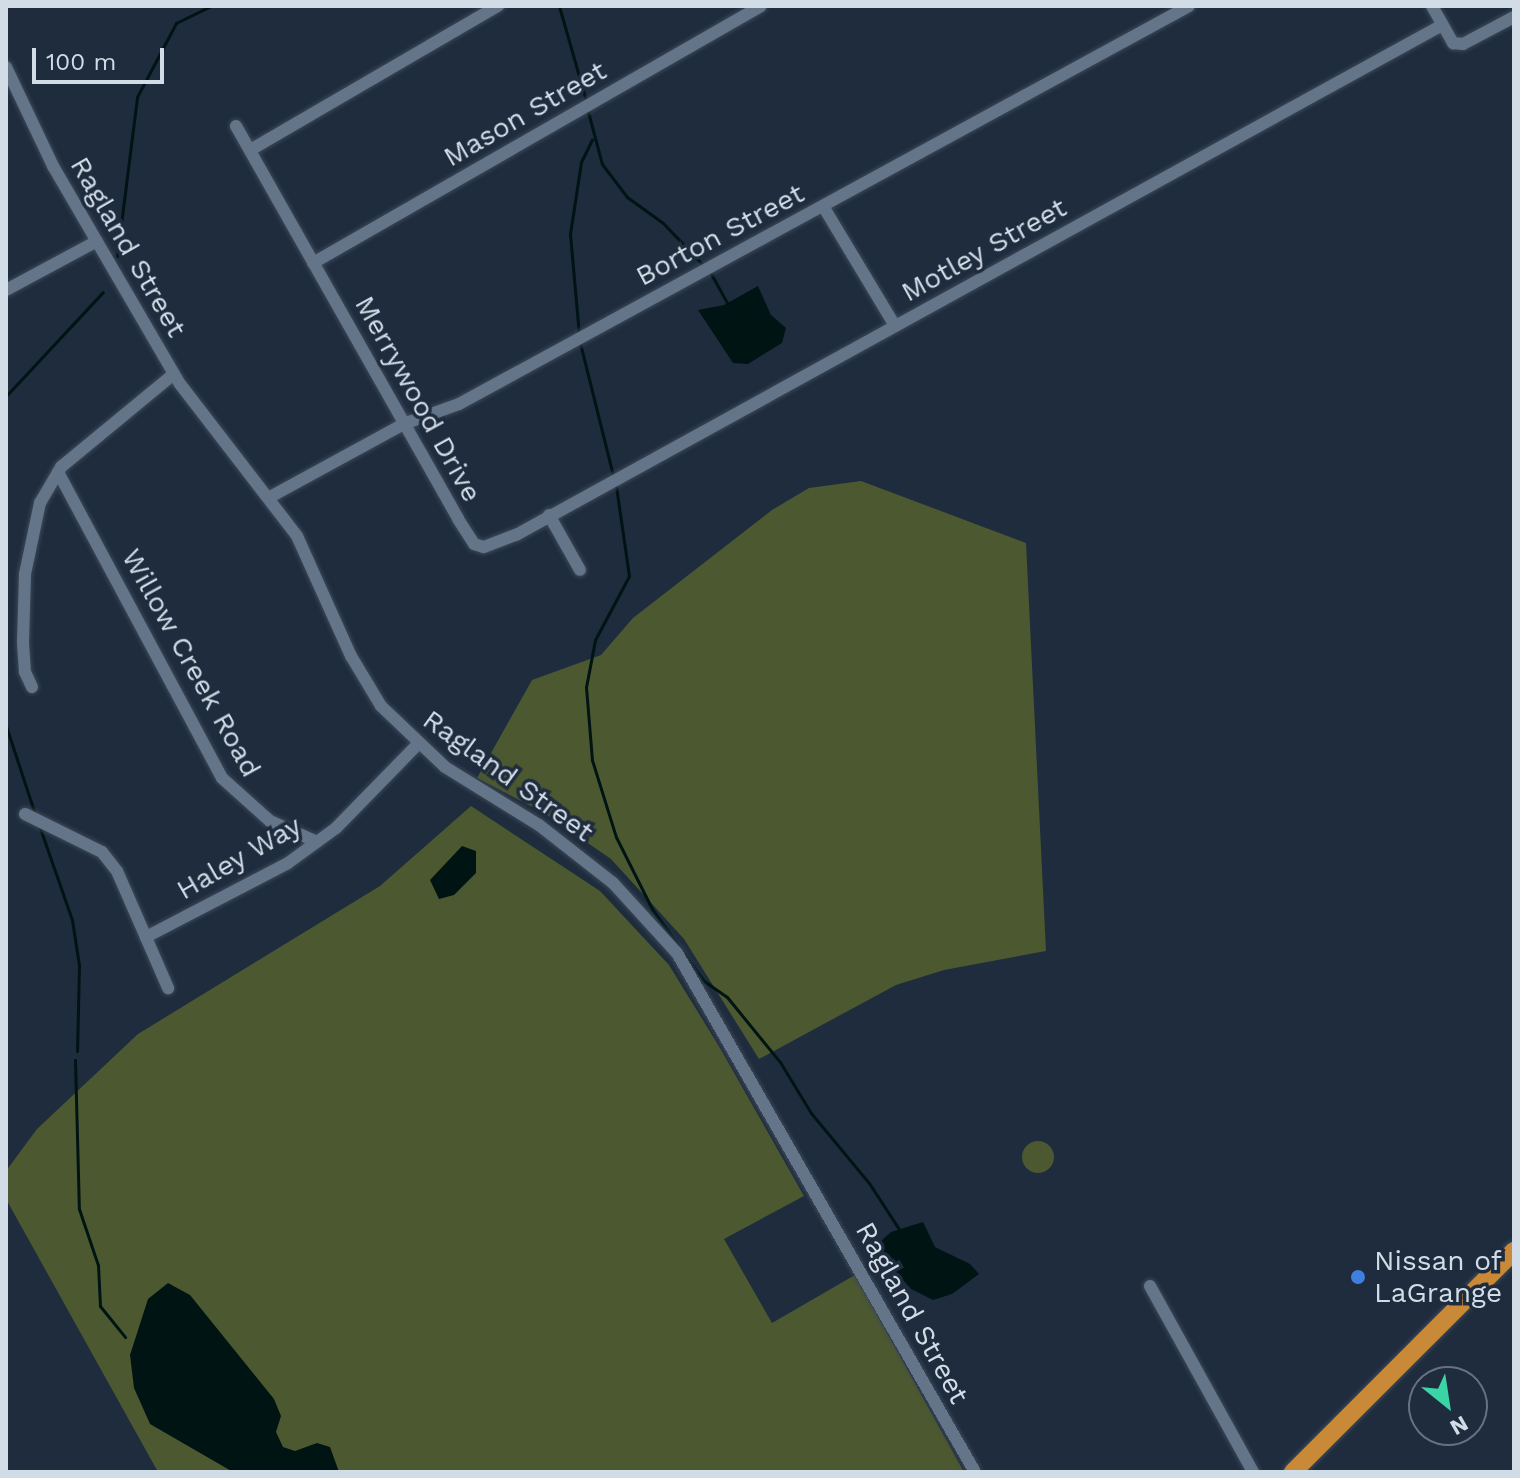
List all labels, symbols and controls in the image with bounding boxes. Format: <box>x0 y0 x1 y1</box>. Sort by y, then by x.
scale bar <box>36 32 168 82</box>
text: 100 m <box>46 48 116 76</box>
street label: Mason Street <box>438 54 612 174</box>
street label: Ragland Street <box>63 151 193 343</box>
street label: Borton Street <box>630 177 810 293</box>
street label: Motley Street <box>895 191 1073 309</box>
street label: Merrywood Drive <box>347 290 489 508</box>
street label: Willow Creek Road <box>114 542 268 784</box>
street label: Ragland Street <box>416 703 600 849</box>
street label: Haley Way <box>170 809 308 907</box>
street label: Ragland Street <box>848 1216 976 1410</box>
place label: Nissan of LaGrange <box>1374 1244 1502 1310</box>
marker: Nissan of LaGrange <box>1349 1268 1367 1286</box>
north arrow <box>1408 1366 1488 1446</box>
text: N <box>1446 1411 1473 1440</box>

